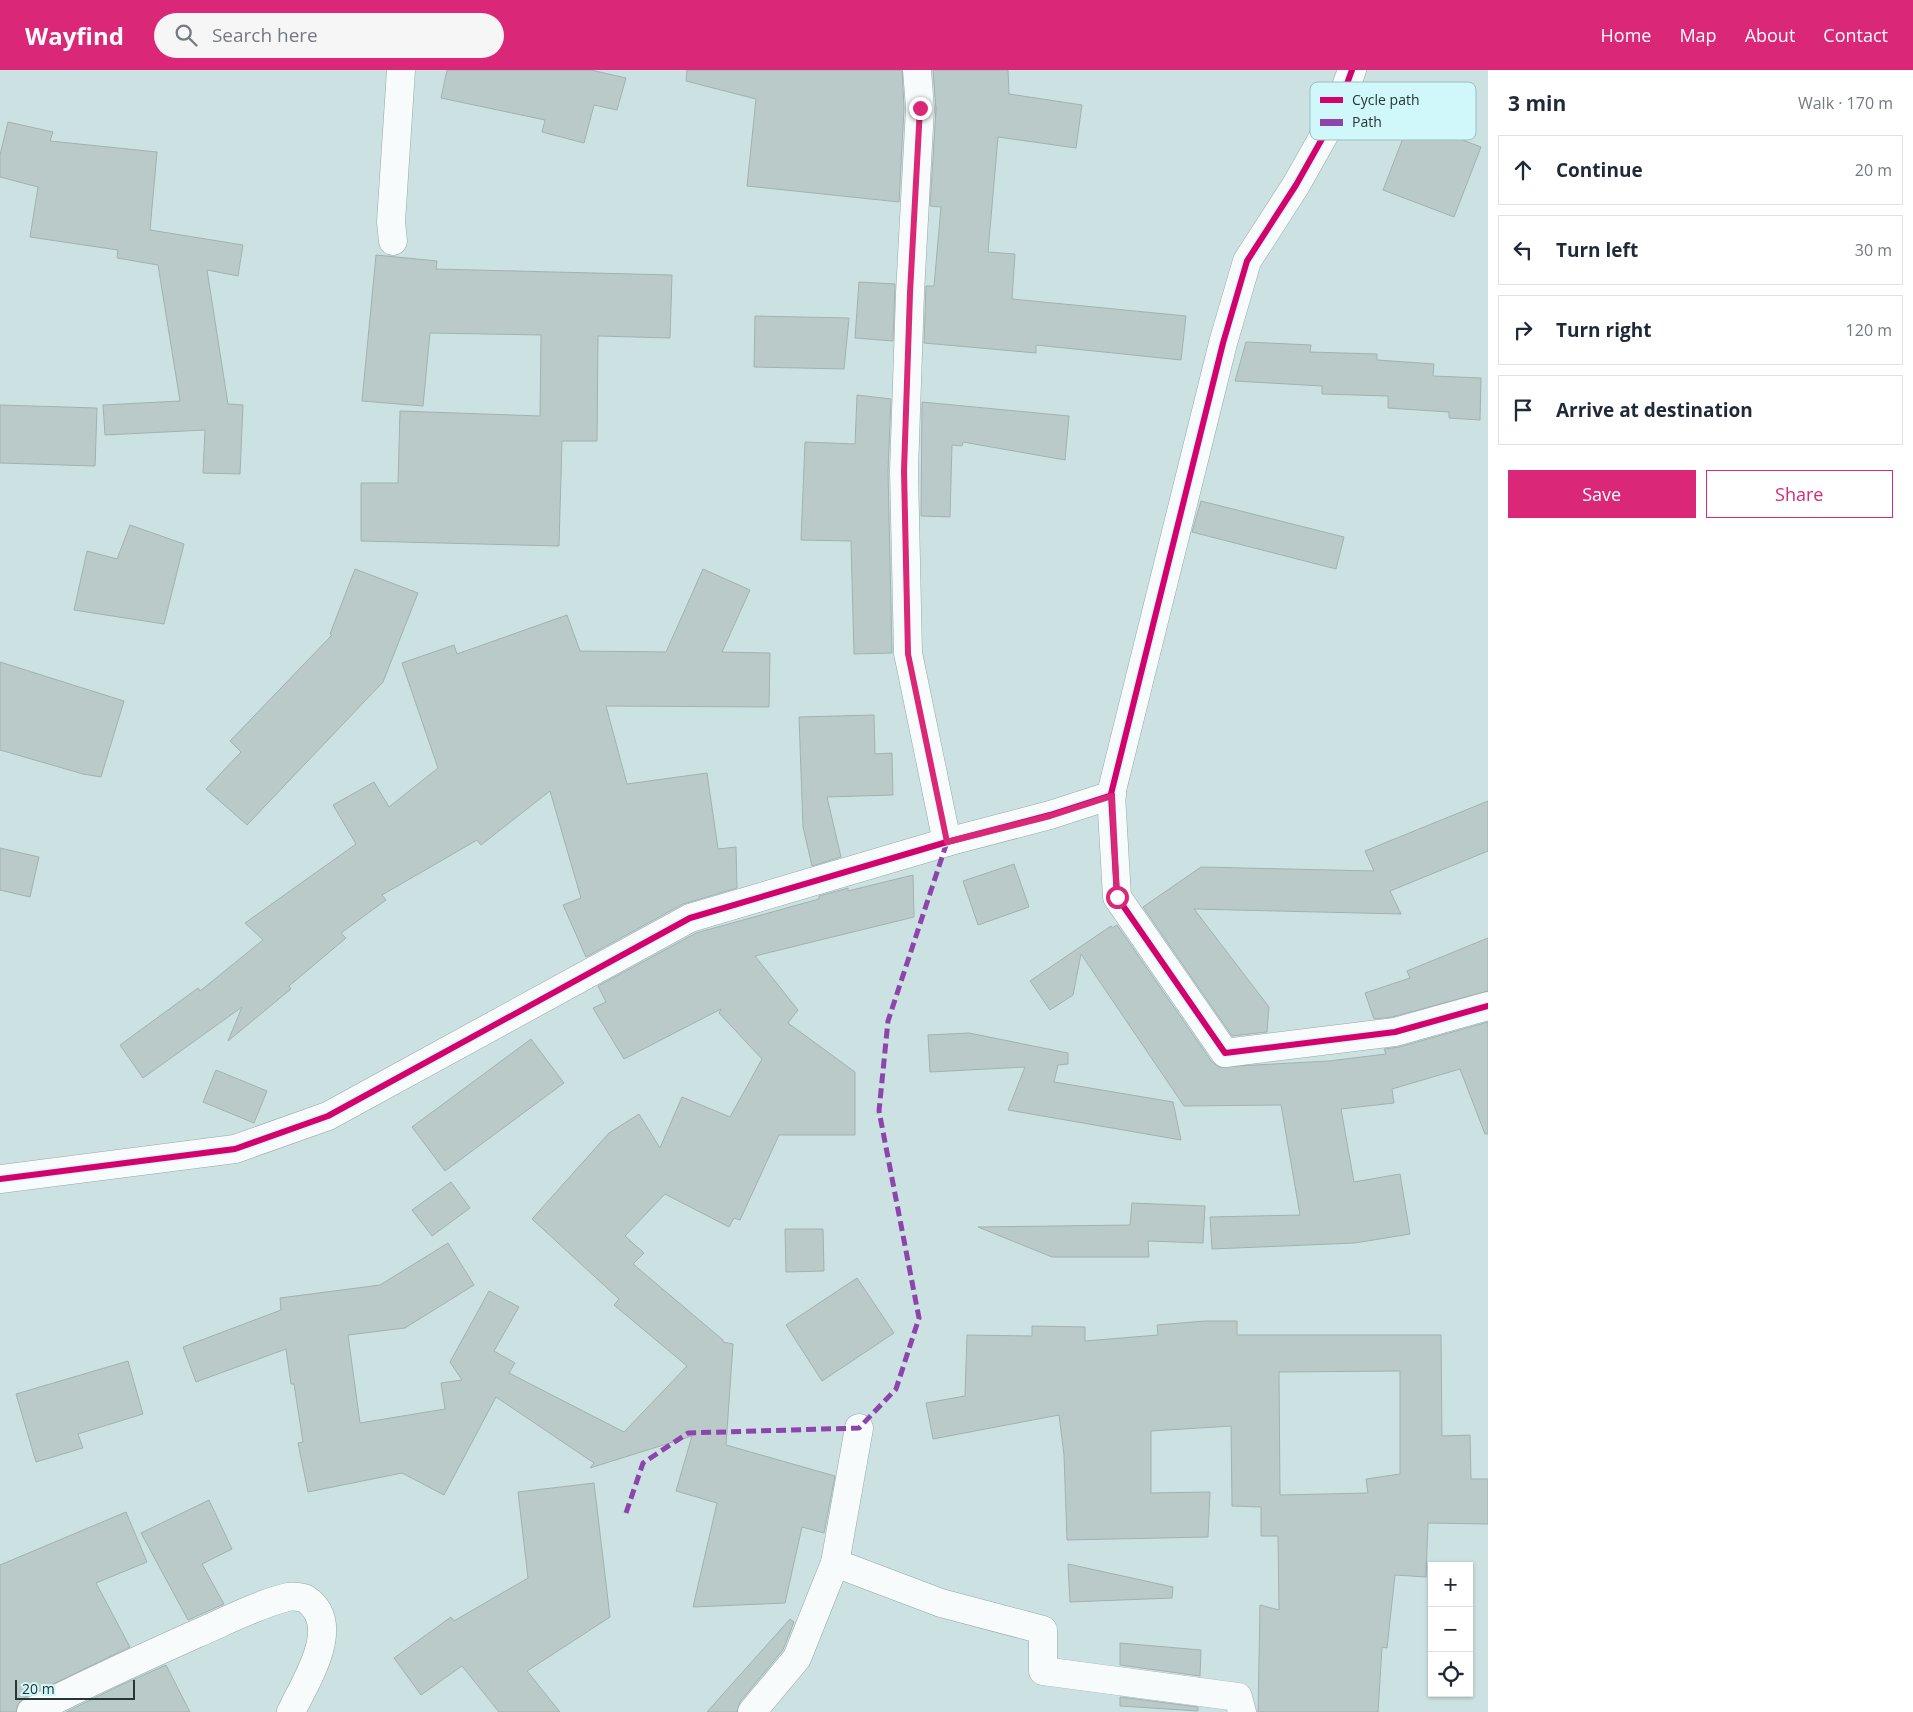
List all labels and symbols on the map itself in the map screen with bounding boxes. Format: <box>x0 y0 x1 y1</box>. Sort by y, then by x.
legend <box>1310 82 1476 140</box>
text: Cycle path <box>1352 90 1420 109</box>
route end <box>909 97 932 120</box>
text: Path <box>1352 112 1382 131</box>
route start <box>1106 886 1129 909</box>
scale bar <box>15 1677 135 1700</box>

